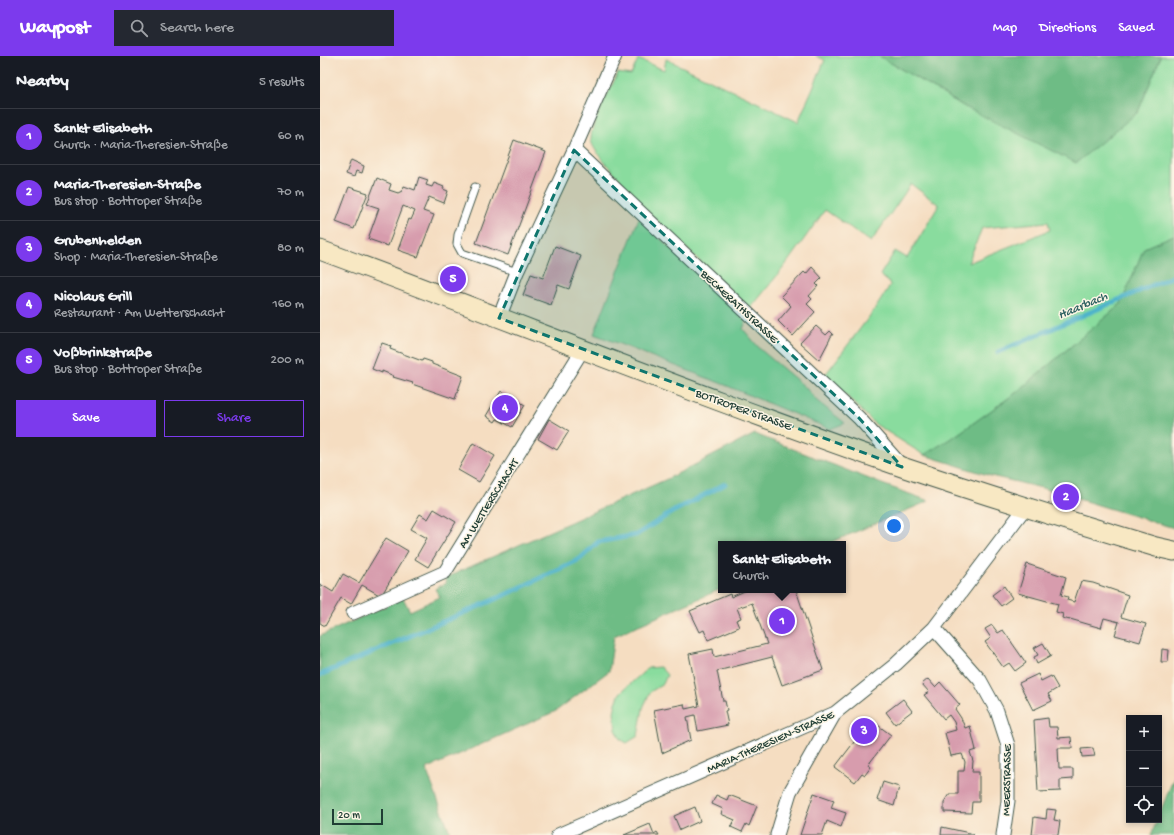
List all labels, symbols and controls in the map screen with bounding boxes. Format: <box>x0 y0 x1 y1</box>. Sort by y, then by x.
search box <box>114 10 394 46</box>
text: Waypost <box>20 17 90 40</box>
icon: search <box>128 17 150 39</box>
text: Search here <box>160 19 234 37</box>
text: Map <box>993 20 1017 37</box>
text: Directions <box>1039 20 1096 37</box>
text: Saved <box>1118 20 1154 37</box>
text: Nearby <box>16 72 69 92</box>
text: 5 results <box>259 75 304 90</box>
text: Sankt Elisabeth <box>54 120 152 138</box>
text: 1 <box>26 129 32 144</box>
text: 60 m <box>278 129 304 144</box>
text: Church · Maria-Theresien-Straße <box>54 138 228 153</box>
text: Maria-Theresien-Straße <box>54 176 201 194</box>
text: 2 <box>26 185 32 200</box>
text: 70 m <box>278 185 304 200</box>
text: Bus stop · Bottroper Straße <box>54 194 202 209</box>
text: Grubenhelden <box>54 232 141 250</box>
text: 3 <box>26 241 32 256</box>
text: 80 m <box>277 241 304 256</box>
text: Shop · Maria-Theresien-Straße <box>54 250 218 265</box>
pin: 5 <box>440 264 466 294</box>
street label: BECKERATHSTRASSE <box>696 267 781 347</box>
text: Nicolaus Grill <box>54 288 132 306</box>
water label: Haarbach <box>1056 289 1111 323</box>
text: 4 <box>26 297 32 312</box>
text: 160 m <box>272 297 304 312</box>
text: Restaurant · Am Wetterschacht <box>54 306 224 321</box>
text: Voßbrinkstraße <box>54 344 152 362</box>
text: 5 <box>26 353 32 368</box>
text: 200 m <box>271 353 304 368</box>
text: Bus stop · Bottroper Straße <box>54 362 202 377</box>
street label: BOTTROPER STRASSE <box>692 387 794 435</box>
pin: 4 <box>492 393 518 423</box>
button: Save <box>16 400 156 437</box>
button: Share <box>164 400 304 437</box>
street label: AM WETTERSCHACHT <box>456 456 524 551</box>
pin: 2 <box>1053 482 1079 512</box>
your location <box>884 516 904 536</box>
popup <box>718 541 846 593</box>
text: Sankt Elisabeth <box>733 551 831 569</box>
text: Church <box>733 569 769 584</box>
pin: 1 <box>769 606 795 636</box>
street label: MARIA-THERESIEN-STRASSE <box>705 708 837 777</box>
map controls <box>1126 715 1162 823</box>
button: + <box>1126 715 1162 751</box>
pin: 3 <box>851 716 877 746</box>
street label: MEERSTRASSE <box>1000 744 1016 816</box>
button: − <box>1126 751 1162 787</box>
button: locate <box>1126 787 1162 823</box>
scale bar <box>332 807 383 826</box>
text: 20 m <box>338 810 360 822</box>

